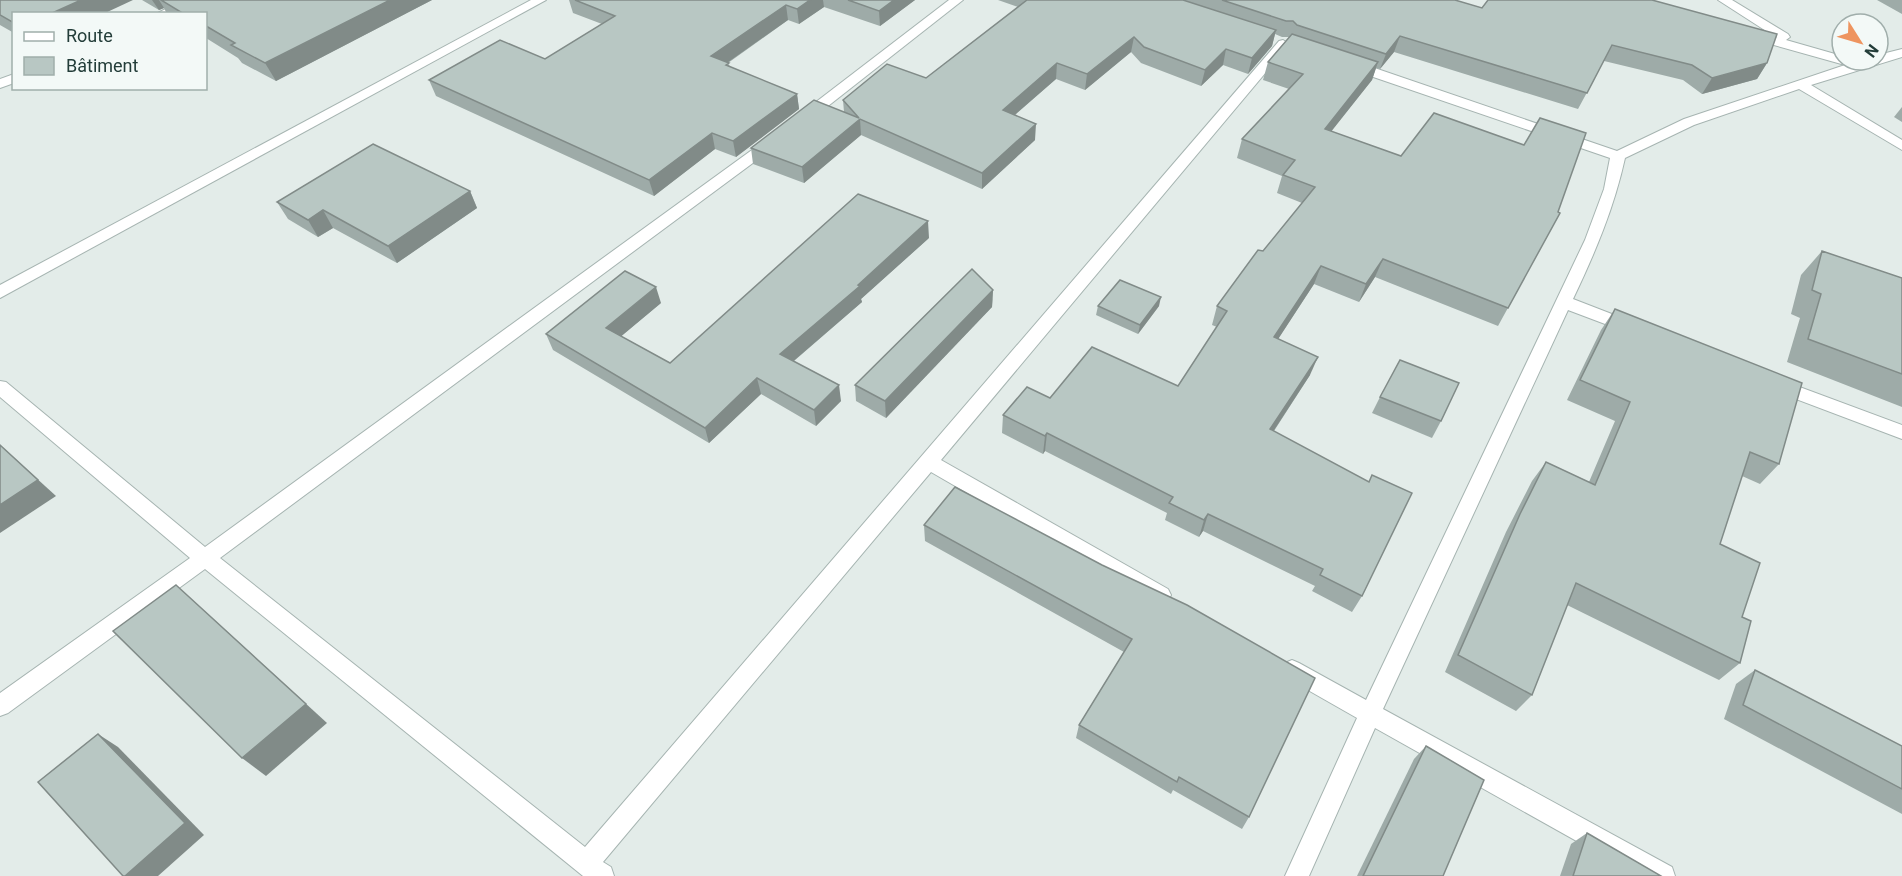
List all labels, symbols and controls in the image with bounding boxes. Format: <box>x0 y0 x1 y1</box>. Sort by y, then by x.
legend <box>12 12 207 90</box>
north arrow <box>1830 12 1890 72</box>
text: Route <box>66 25 113 46</box>
text: N <box>1861 40 1883 61</box>
text: Bâtiment <box>66 55 139 76</box>

